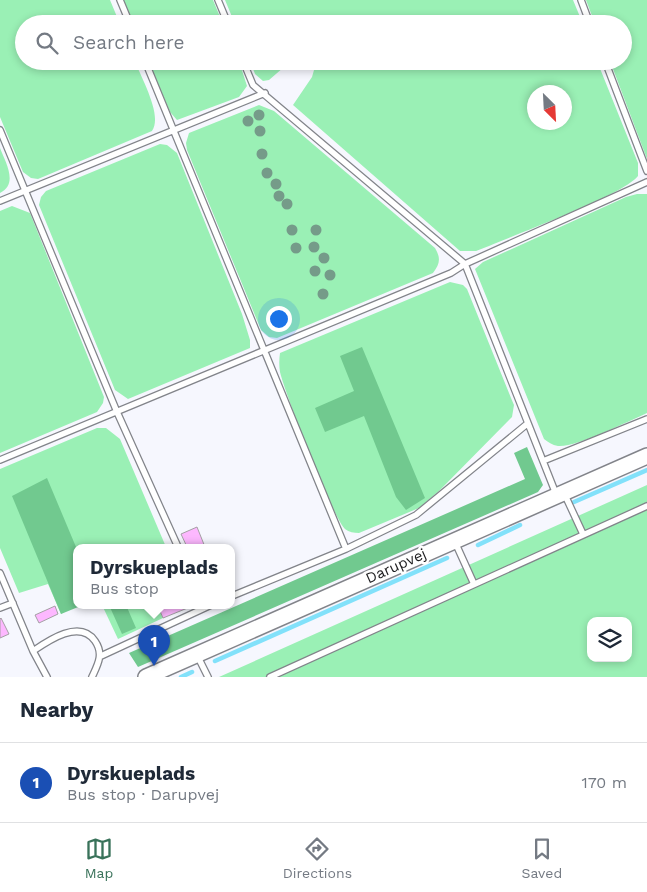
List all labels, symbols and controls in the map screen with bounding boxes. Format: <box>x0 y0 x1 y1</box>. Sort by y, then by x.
search box <box>15 15 632 70</box>
icon: search <box>33 29 61 57</box>
text: Search here <box>73 31 184 54</box>
north arrow <box>527 85 572 130</box>
your location <box>266 306 292 332</box>
popup <box>73 544 235 609</box>
street label: Darupvej <box>363 545 429 587</box>
text: Dyrskueplads <box>90 556 218 579</box>
text: Bus stop <box>90 579 159 598</box>
map controls <box>587 617 632 662</box>
button: layers <box>587 617 632 662</box>
pin: 1 <box>138 625 170 666</box>
text: Nearby <box>20 697 93 722</box>
text: Dyrskueplads <box>67 762 195 785</box>
text: 1 <box>33 773 39 792</box>
text: 170 m <box>581 773 627 792</box>
text: Bus stop · Darupvej <box>67 785 219 804</box>
tab: Map <box>85 835 113 881</box>
tab: Directions <box>283 835 352 881</box>
tab: Saved <box>522 835 562 881</box>

